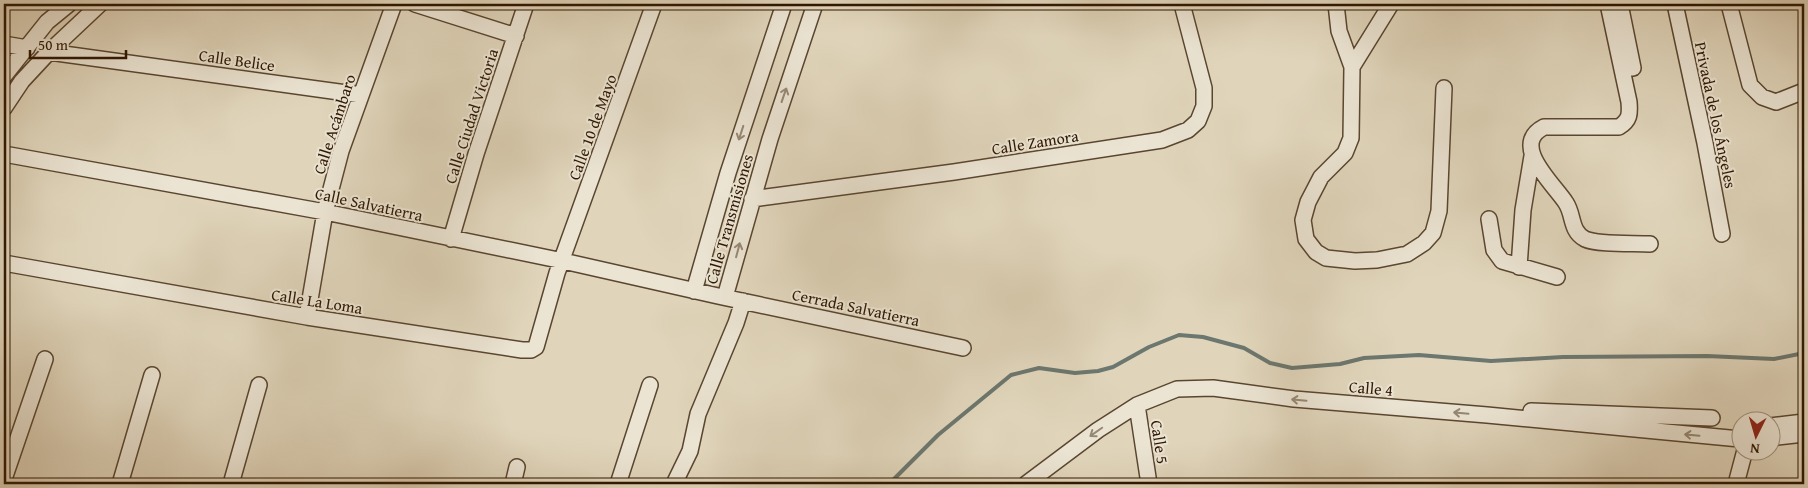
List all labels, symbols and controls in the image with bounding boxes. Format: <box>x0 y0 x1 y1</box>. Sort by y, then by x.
scale bar <box>30 28 126 60</box>
text: 50 m <box>38 34 69 55</box>
street label: Privada de los Ángeles <box>1689 40 1743 190</box>
street label: Calle Belice <box>197 43 277 77</box>
street label: Calle Ciudad Victoria <box>438 45 504 187</box>
street label: Calle Acámbaro <box>307 71 361 177</box>
street label: Calle 10 de Mayo <box>562 71 622 183</box>
one-way arrow <box>780 87 790 103</box>
street label: Calle Zamora <box>990 123 1081 161</box>
one-way arrow <box>736 125 746 141</box>
street label: Calle Transmisiones <box>699 151 759 287</box>
street label: Calle Salvatierra <box>313 181 426 227</box>
one-way arrow <box>734 243 743 259</box>
street label: Calle La Loma <box>270 282 365 320</box>
street label: Cerrada Salvatierra <box>790 282 922 332</box>
street label: Calle 4 <box>1348 374 1394 402</box>
one-way arrow <box>1291 395 1307 404</box>
one-way arrow <box>1453 408 1469 417</box>
north arrow <box>1730 410 1780 460</box>
street label: Calle 5 <box>1145 418 1175 466</box>
one-way arrow <box>1089 427 1103 437</box>
one-way arrow <box>1684 431 1700 440</box>
text: N <box>1749 439 1760 459</box>

